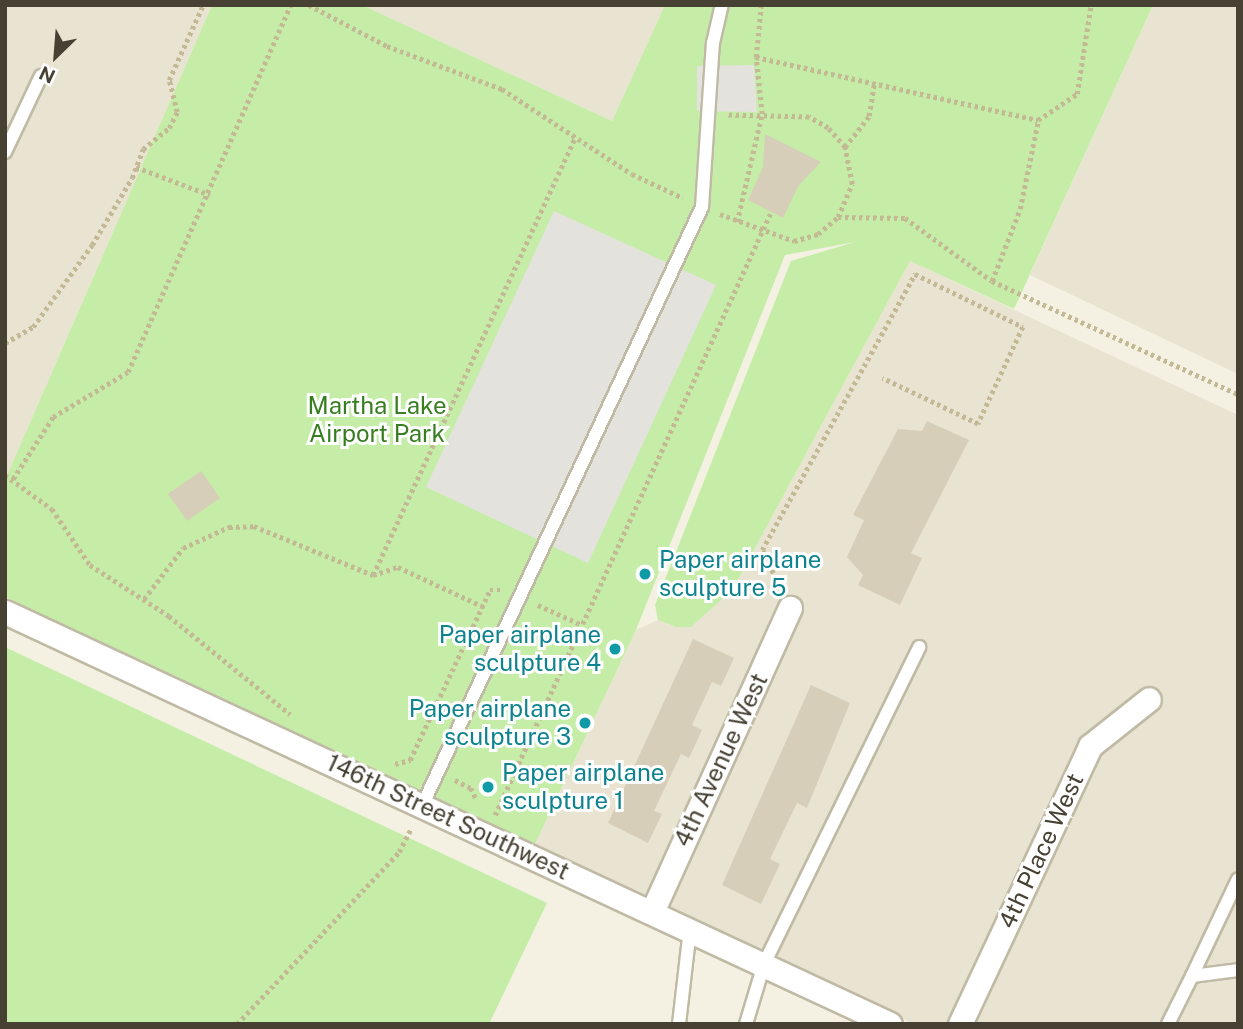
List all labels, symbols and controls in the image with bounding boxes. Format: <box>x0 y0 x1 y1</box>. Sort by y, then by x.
north arrow <box>21 21 91 91</box>
text: N <box>36 62 59 88</box>
park label: Martha Lake Airport Park <box>308 392 446 448</box>
place label: Paper airplane sculpture 5 <box>659 546 821 602</box>
marker: Paper airplane sculpture 5 <box>637 566 653 582</box>
place label: Paper airplane sculpture 4 <box>439 621 601 677</box>
marker: Paper airplane sculpture 4 <box>607 641 623 657</box>
street label: 4th Avenue West <box>668 668 774 852</box>
place label: Paper airplane sculpture 3 <box>409 695 571 751</box>
marker: Paper airplane sculpture 3 <box>577 715 593 731</box>
street label: 146th Street Southwest <box>322 748 574 886</box>
place label: Paper airplane sculpture 1 <box>502 759 664 815</box>
street label: 4th Place West <box>992 768 1090 934</box>
marker: Paper airplane sculpture 1 <box>480 779 496 795</box>

